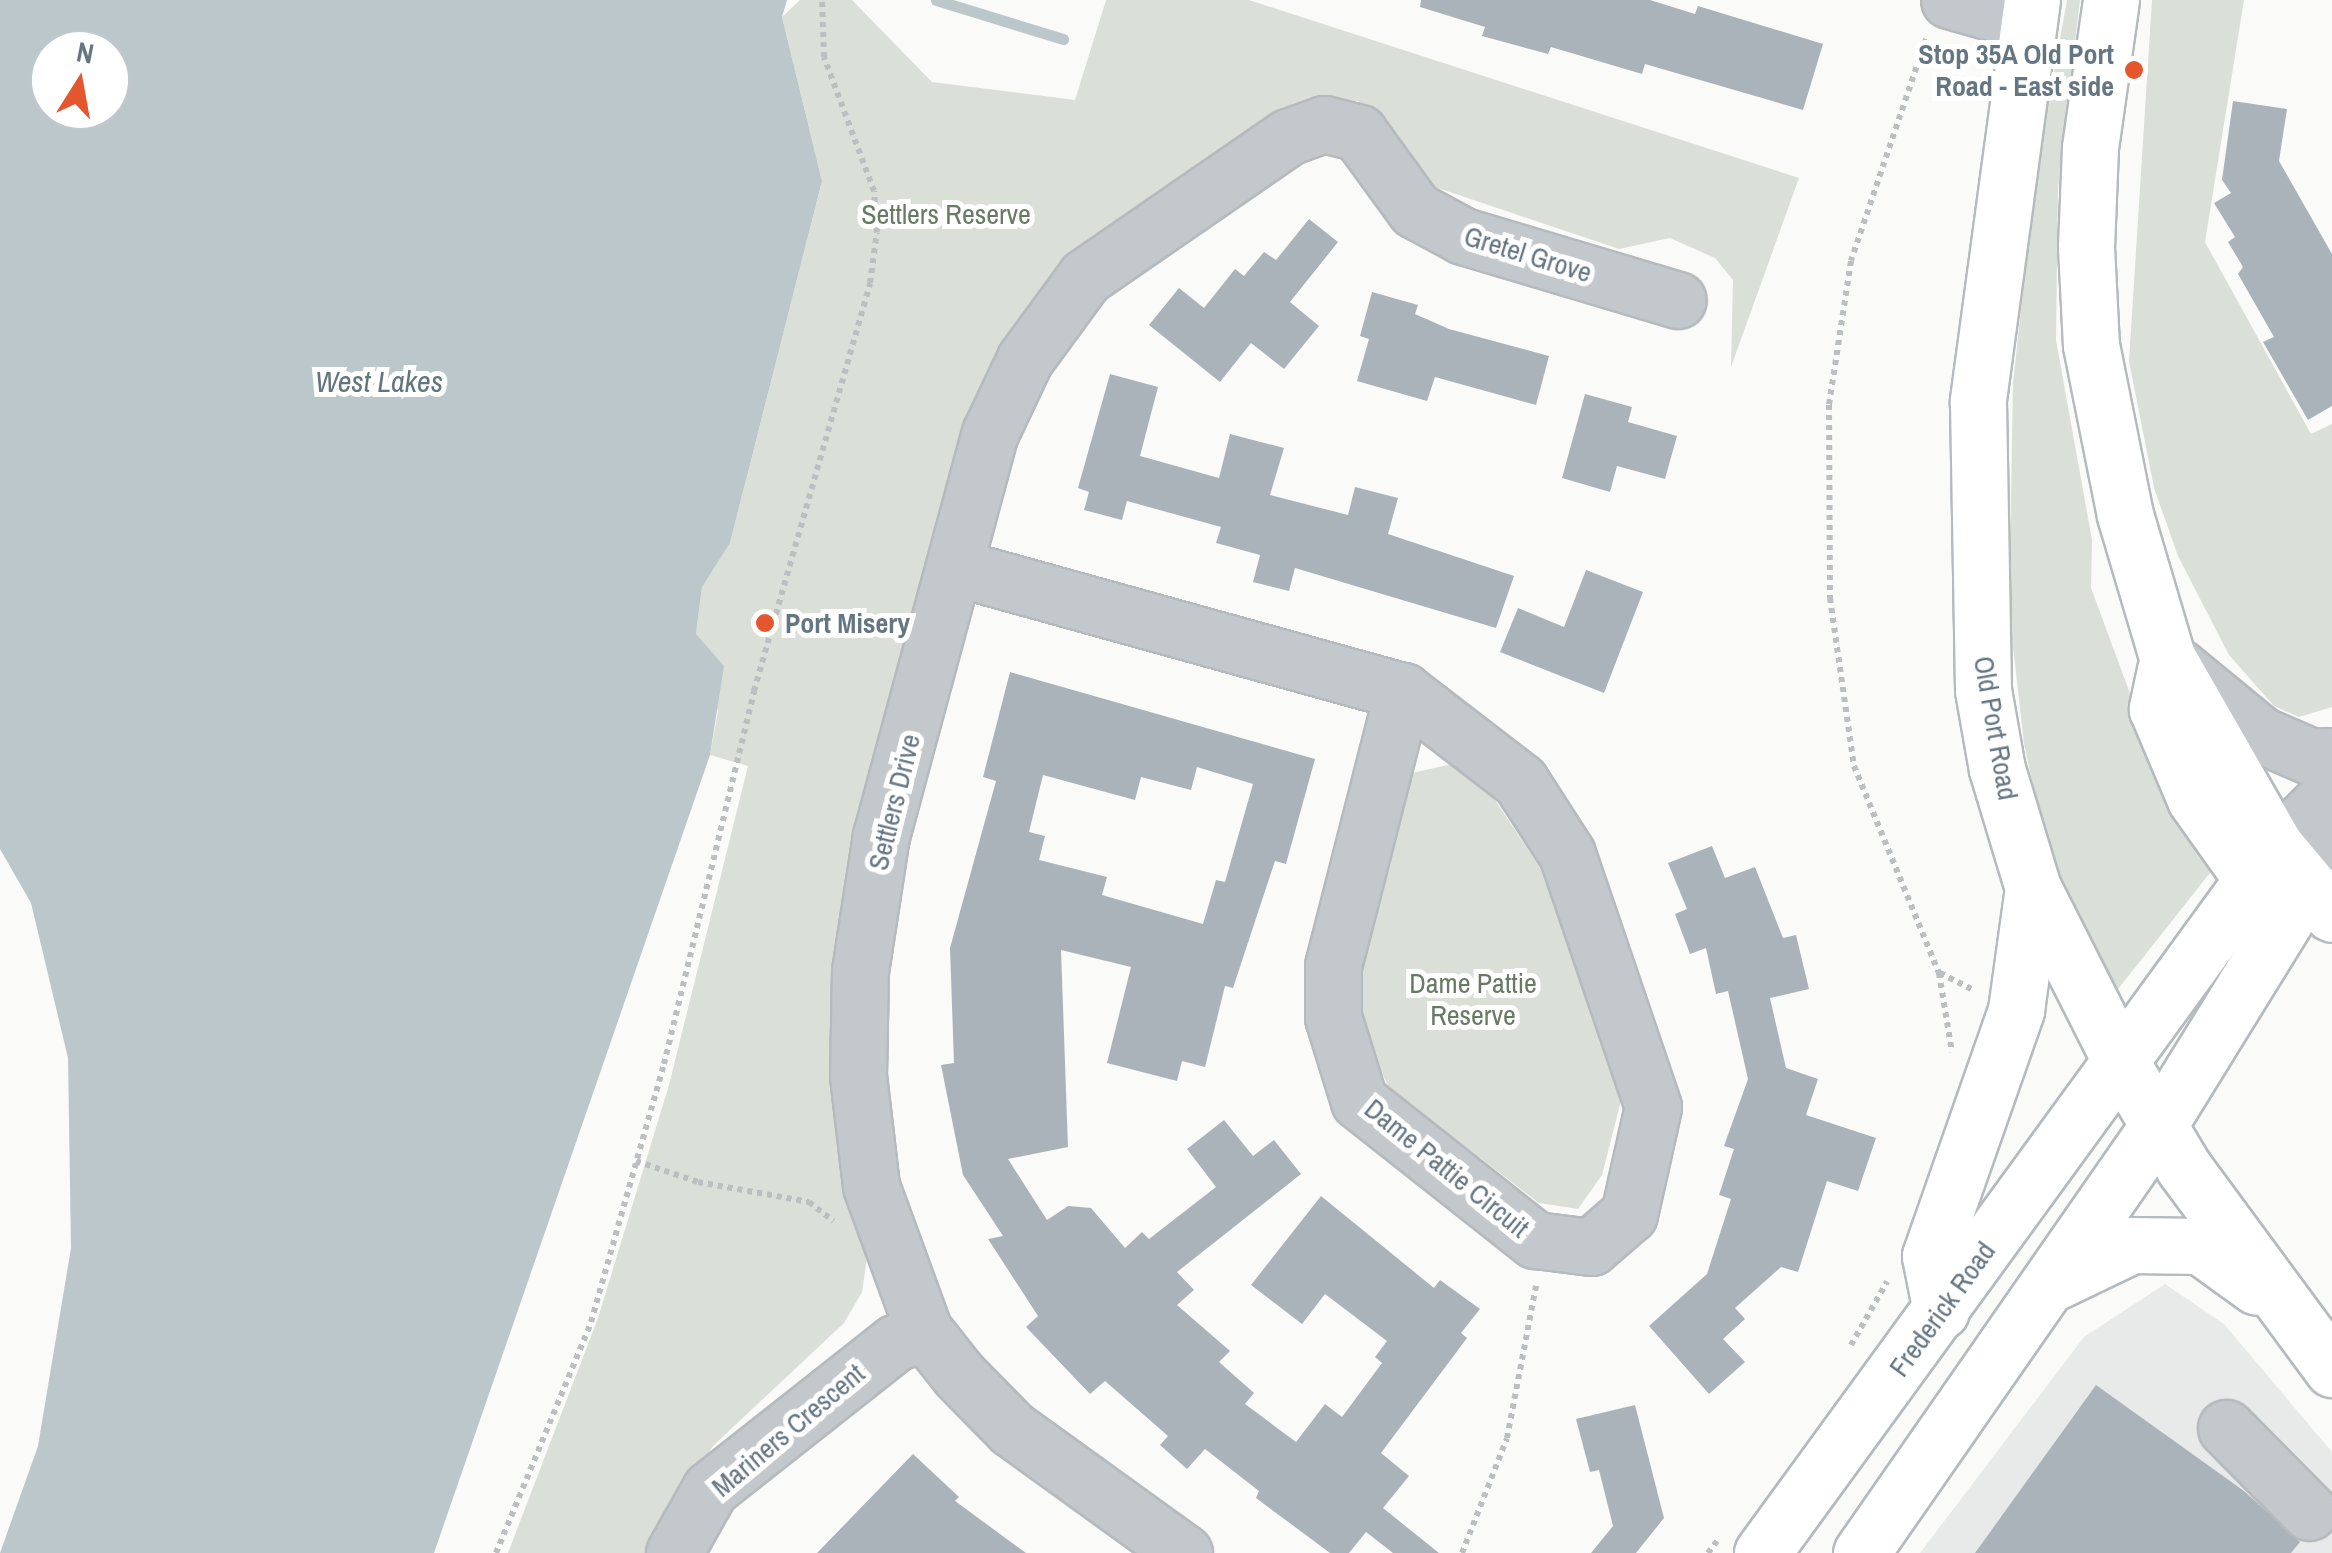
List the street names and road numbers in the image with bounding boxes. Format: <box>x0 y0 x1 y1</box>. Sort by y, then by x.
street label: Gretel Grove <box>1460 219 1596 289</box>
street label: Old Port Road <box>1967 653 2025 803</box>
street label: Settlers Drive <box>861 730 927 874</box>
street label: Dame Pattie Circuit <box>1358 1091 1536 1245</box>
street label: Frederick Road <box>1882 1235 2002 1383</box>
street label: Mariners Crescent <box>705 1356 871 1504</box>

